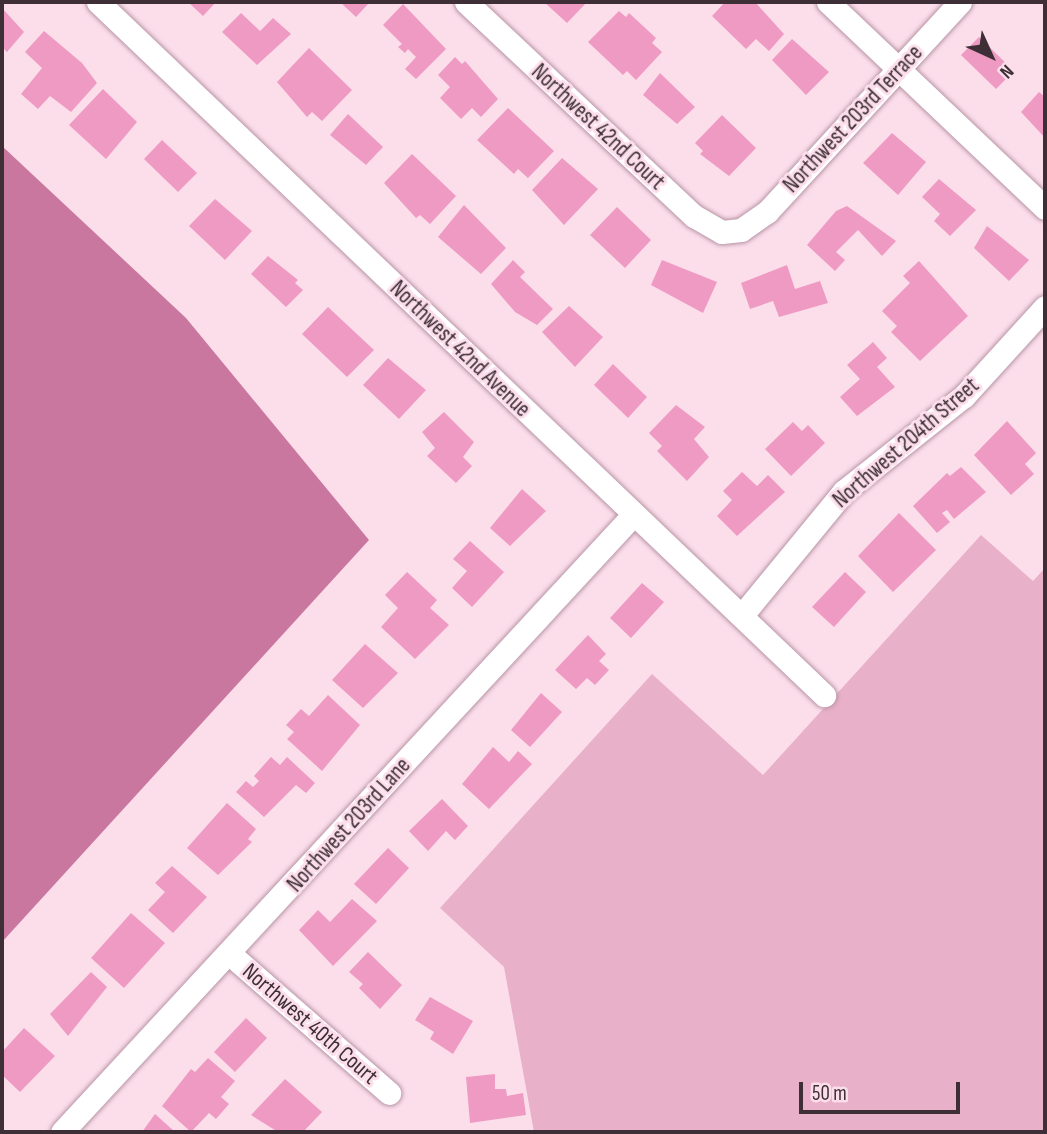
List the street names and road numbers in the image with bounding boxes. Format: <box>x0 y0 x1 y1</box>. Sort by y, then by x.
street label: Northwest 203rd Terrace <box>777 39 929 199</box>
street label: Northwest 42nd Court <box>526 58 670 196</box>
street label: Northwest 42nd Avenue <box>384 275 536 423</box>
street label: Northwest 204th Street <box>827 372 985 514</box>
street label: Northwest 203rd Lane <box>281 752 417 898</box>
street label: Northwest 40th Court <box>237 958 383 1090</box>

